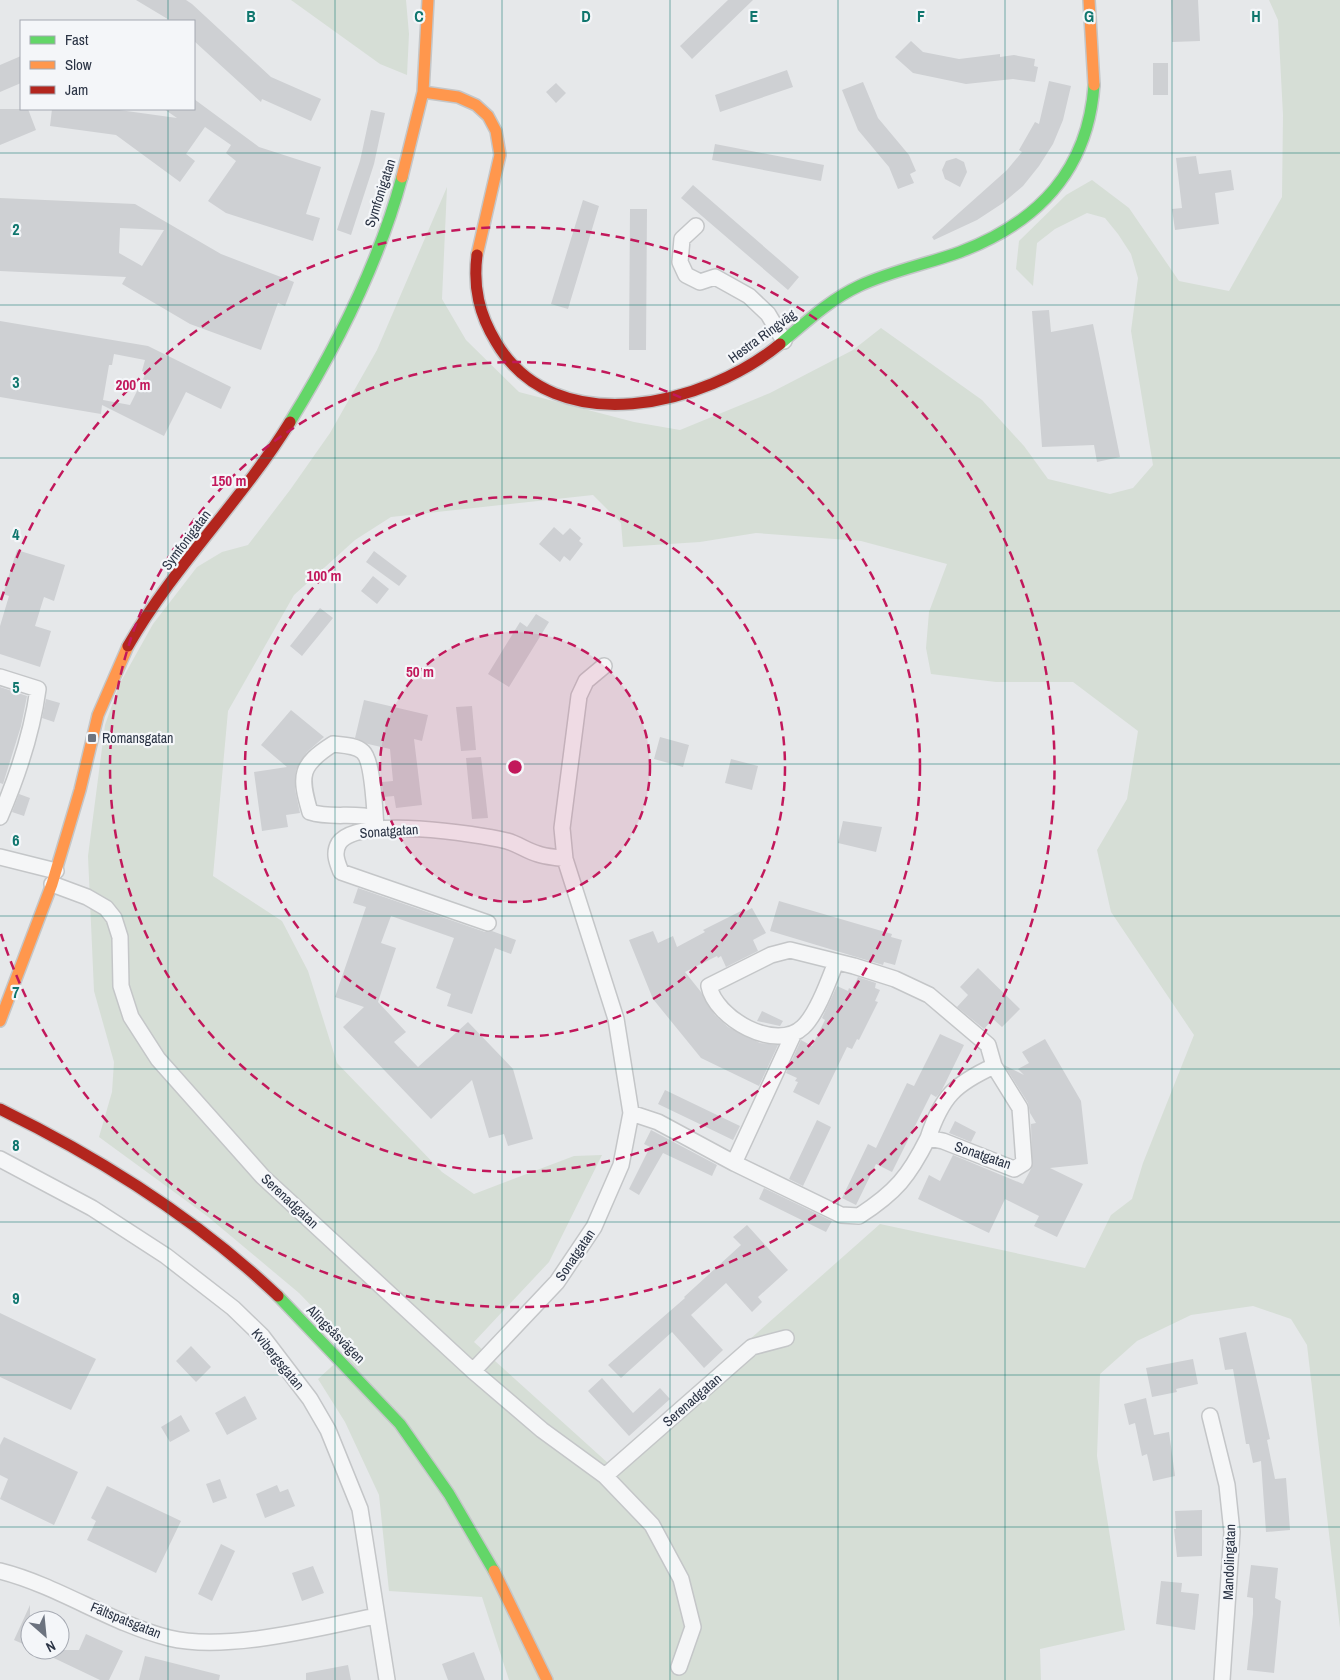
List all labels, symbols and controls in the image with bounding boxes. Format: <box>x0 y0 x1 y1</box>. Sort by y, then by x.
text: B <box>246 5 256 27</box>
text: C <box>414 5 424 27</box>
text: D <box>581 5 591 27</box>
text: E <box>750 5 759 27</box>
text: F <box>917 5 925 27</box>
text: G <box>1084 5 1094 27</box>
text: H <box>1251 5 1261 27</box>
legend <box>20 20 195 110</box>
text: Fast <box>65 29 89 50</box>
text: Slow <box>65 54 92 75</box>
text: Jam <box>65 79 88 100</box>
street label: Symfonigatan <box>360 157 400 229</box>
text: 2 <box>12 218 20 240</box>
street label: Hestra Ringväg <box>724 305 800 367</box>
text: 3 <box>12 371 20 393</box>
text: 200 m <box>116 374 150 395</box>
text: 150 m <box>212 470 246 491</box>
street label: Symfonigatan <box>157 506 215 574</box>
text: 4 <box>12 523 20 545</box>
text: 100 m <box>307 565 341 586</box>
text: 50 m <box>406 661 434 682</box>
text: 5 <box>12 676 20 698</box>
place label: Romansgatan <box>102 729 173 747</box>
marker: Romansgatan <box>86 732 98 744</box>
centre of rings <box>506 758 524 776</box>
street label: Sonatgatan <box>359 820 419 842</box>
text: 6 <box>12 829 20 851</box>
text: 7 <box>12 981 20 1003</box>
text: 8 <box>12 1134 20 1156</box>
street label: Sonatgatan <box>952 1137 1014 1173</box>
street label: Serenadgatan <box>257 1170 323 1232</box>
street label: Sonatgatan <box>551 1226 599 1284</box>
text: 9 <box>12 1287 20 1309</box>
street label: Alingsåsvägen <box>302 1300 369 1367</box>
street label: Kvibergsgatan <box>248 1325 308 1393</box>
street label: Serenadgatan <box>659 1370 725 1430</box>
street label: Mandolingatan <box>1219 1524 1239 1600</box>
street label: Fältspatsgatan <box>88 1598 164 1642</box>
north arrow <box>20 1610 70 1660</box>
text: N <box>43 1637 59 1656</box>

